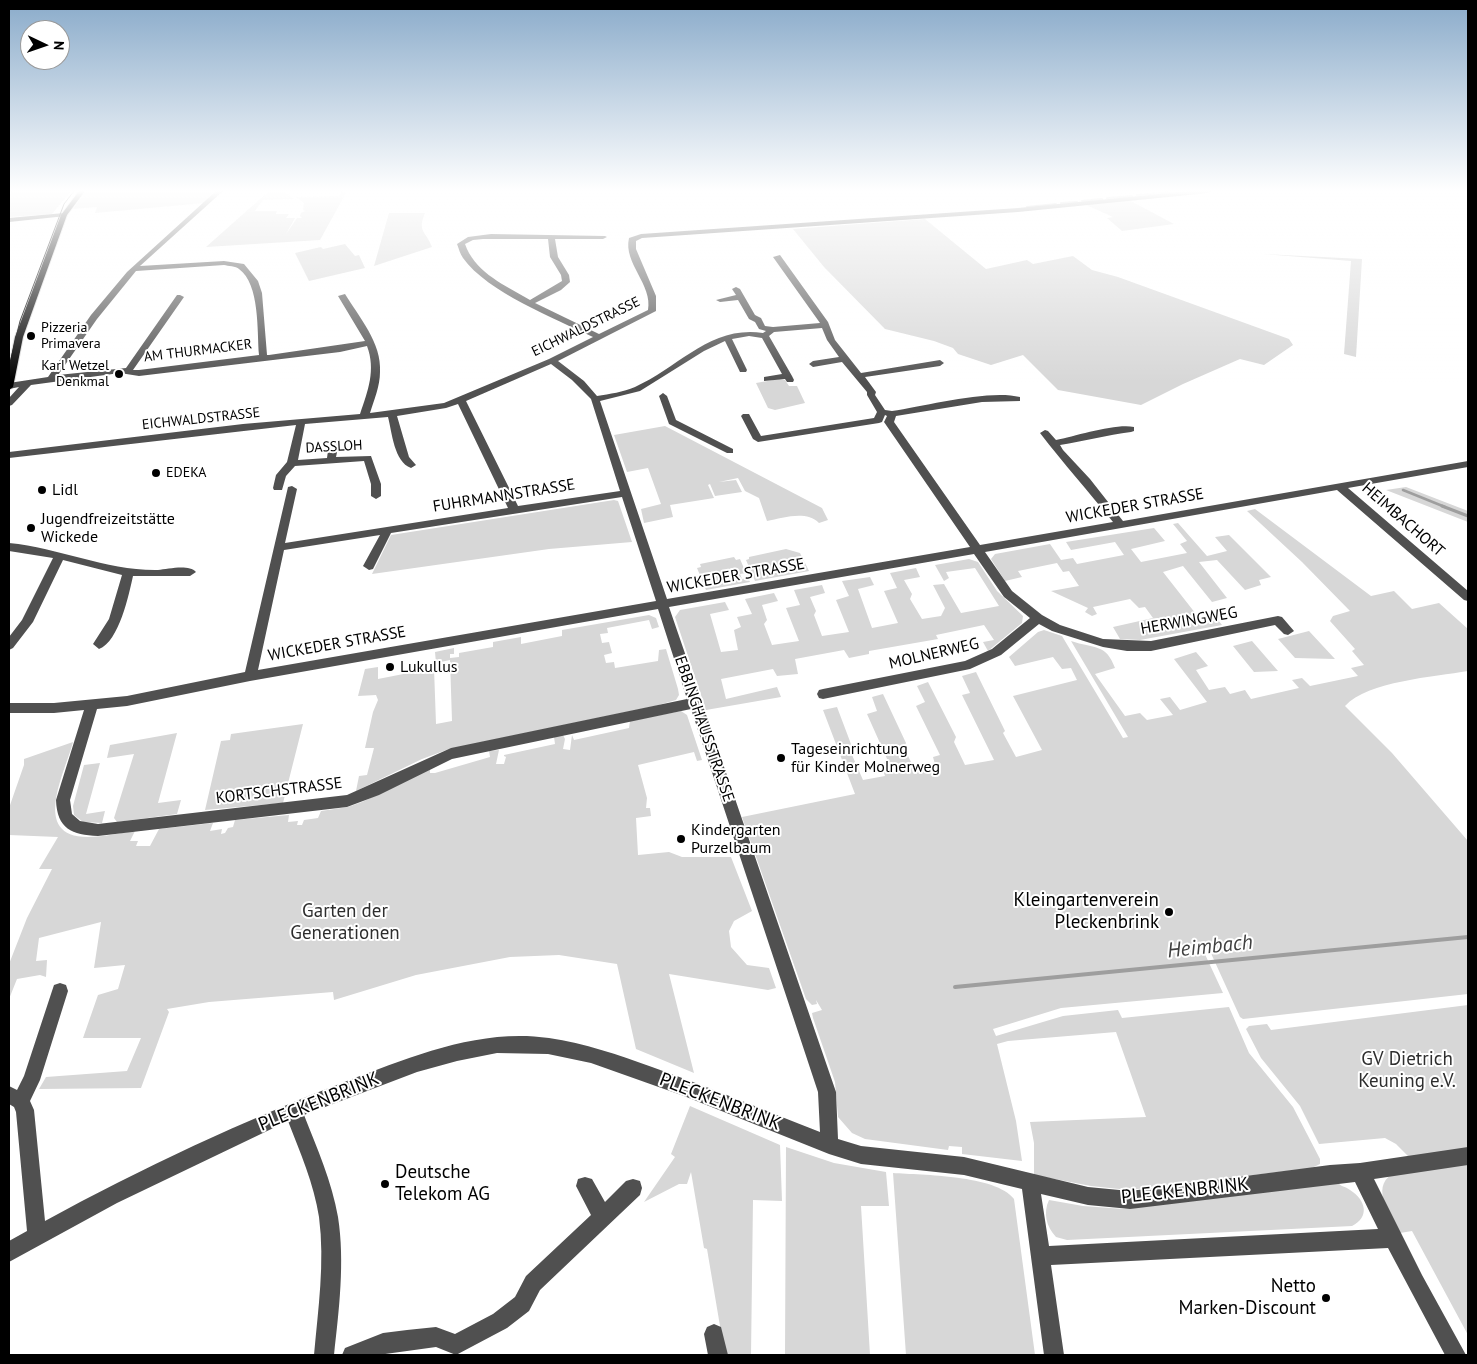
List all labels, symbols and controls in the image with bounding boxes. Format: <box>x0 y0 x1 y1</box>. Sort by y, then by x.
north arrow <box>20 20 70 70</box>
text: N <box>50 41 68 51</box>
street label: EICHWALDSTRASSE <box>529 293 643 361</box>
place label: Pizzeria Primavera <box>41 320 101 352</box>
marker: Pizzeria Primavera <box>25 330 37 342</box>
street label: AM THURMACKER <box>143 336 253 366</box>
place label: Karl Wetzel Denkmal <box>41 358 109 391</box>
marker: Karl Wetzel Denkmal <box>113 368 125 380</box>
street label: EICHWALDSTRASSE <box>141 404 261 434</box>
street label: DASSLOH <box>305 437 363 457</box>
place label: EDEKA <box>166 465 206 481</box>
marker: EDEKA <box>150 467 162 479</box>
street label: FUHRMANNSTRASSE <box>431 475 577 517</box>
street label: HEIMBACHORT <box>1358 479 1448 561</box>
place label: Lidl <box>52 480 78 500</box>
marker: Lidl <box>36 484 48 496</box>
street label: WICKEDER STRASSE <box>1065 484 1205 528</box>
place label: Jugendfreizeitstätte Wickede <box>41 509 175 547</box>
marker: Jugendfreizeitstätte Wickede <box>25 522 37 534</box>
street label: WICKEDER STRASSE <box>666 554 806 598</box>
street label: HERWINGWEG <box>1139 603 1239 639</box>
street label: WICKEDER STRASSE <box>267 622 407 666</box>
street label: MOLNERWEG <box>887 634 981 674</box>
street label: EBBINGHAUSSTRASSE <box>670 654 738 804</box>
place label: Lukullus <box>400 657 458 677</box>
marker: Lukullus <box>384 661 396 673</box>
place label: Tageseinrichtung für Kinder Molnerweg <box>791 739 940 777</box>
marker: Tageseinrichtung für Kinder Molnerweg <box>775 752 787 764</box>
street label: KORTSCHSTRASSE <box>215 774 343 808</box>
place label: Kindergarten Purzelbaum <box>691 820 781 858</box>
marker: Kindergarten Purzelbaum <box>675 833 687 845</box>
place label: Kleingartenverein Pleckenbrink <box>1014 890 1159 934</box>
park label: Garten der Generationen <box>290 901 400 945</box>
marker: Kleingartenverein Pleckenbrink <box>1163 906 1175 918</box>
water label: Heimbach <box>1166 930 1254 964</box>
park label: GV Dietrich Keuning e.V. <box>1358 1049 1456 1093</box>
street label: PLECKENBRINK <box>255 1067 383 1137</box>
street label: PLECKENBRINK <box>656 1068 784 1136</box>
place label: Deutsche Telekom AG <box>395 1162 490 1206</box>
street label: PLECKENBRINK <box>1120 1173 1250 1209</box>
marker: Deutsche Telekom AG <box>379 1178 391 1190</box>
place label: Netto Marken-Discount <box>1178 1276 1316 1320</box>
marker: Netto Marken-Discount <box>1320 1292 1332 1304</box>

